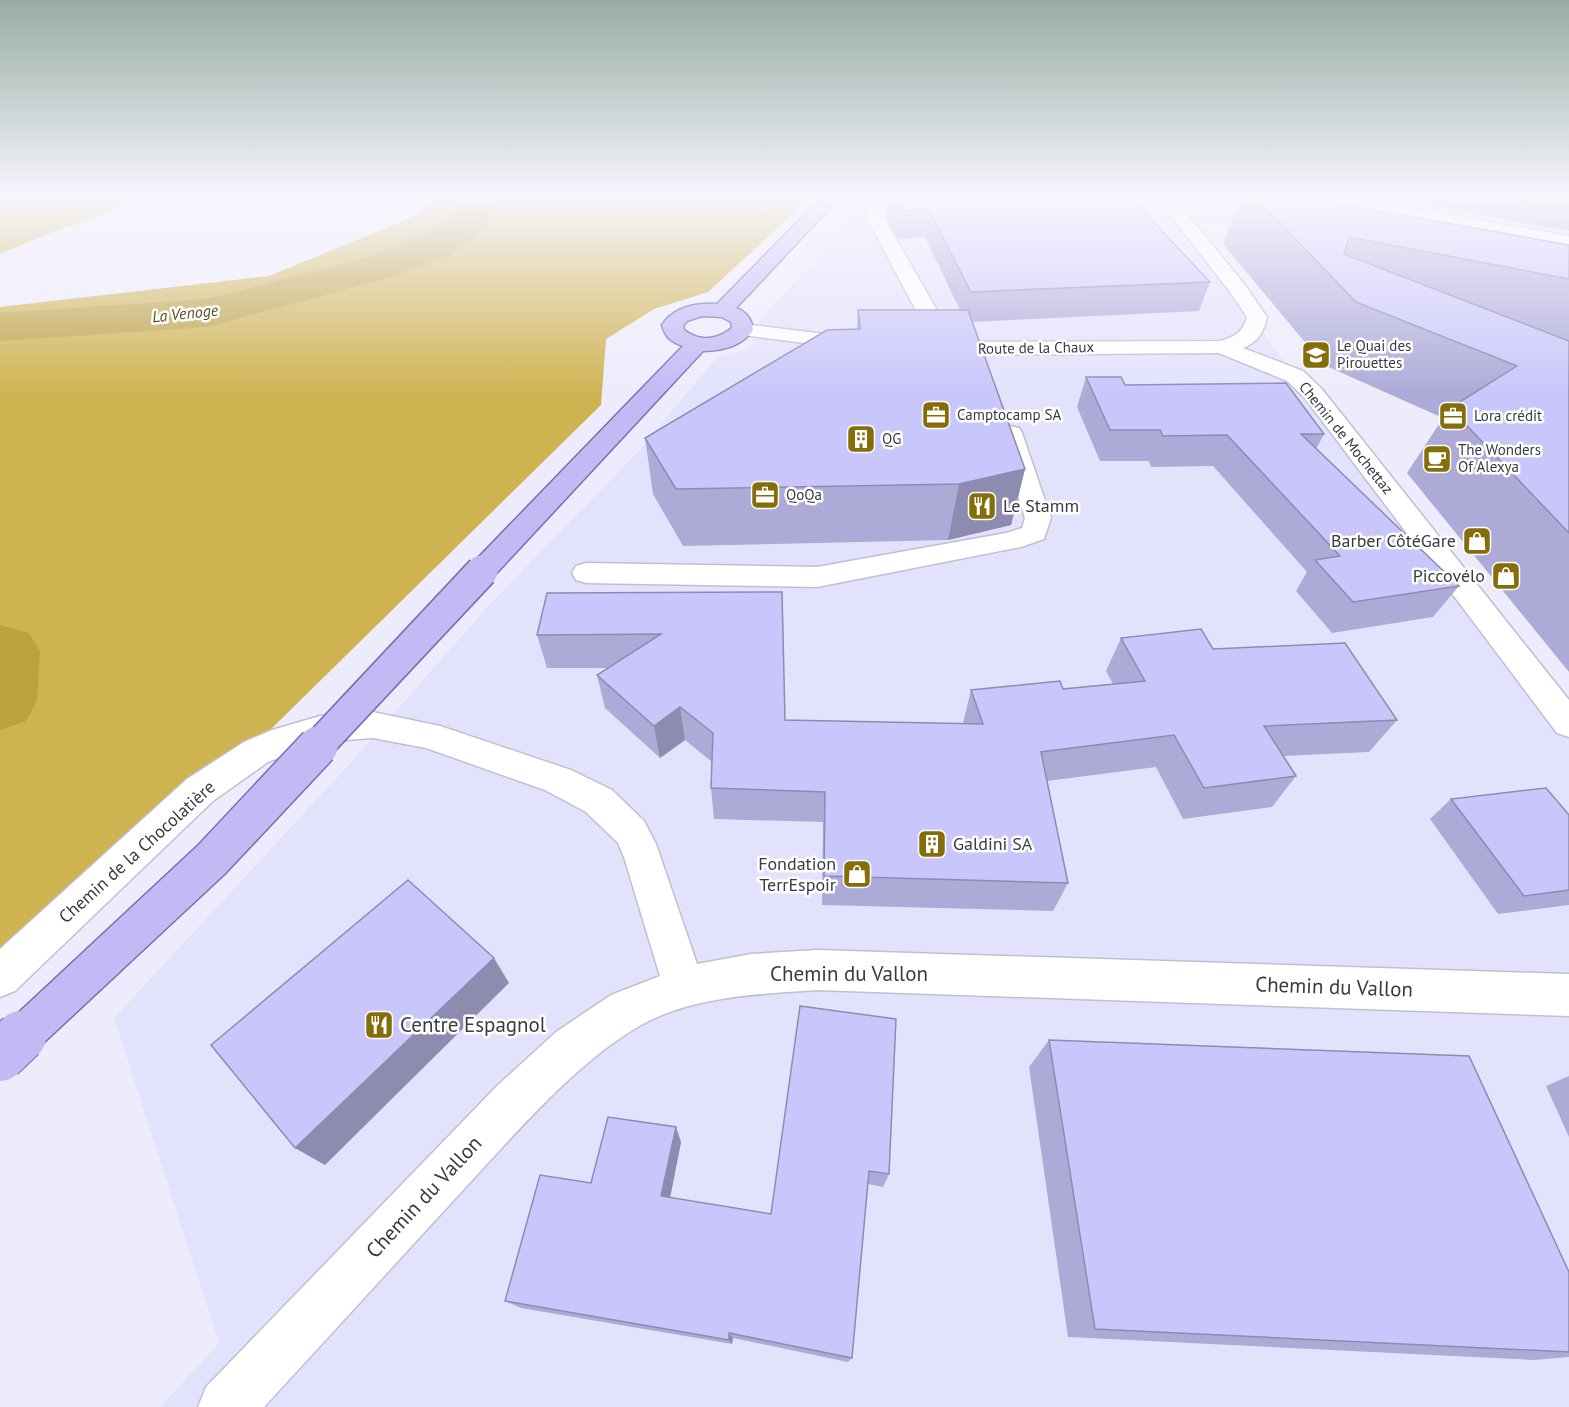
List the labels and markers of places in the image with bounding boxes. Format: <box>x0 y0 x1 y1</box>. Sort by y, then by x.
place label: Le Quai des Pirouettes <box>1337 336 1411 372</box>
school or university icon: Le Quai des Pirouettes <box>1300 339 1332 371</box>
office icon: Camptocamp SA <box>920 399 952 431</box>
office icon: Lora crédit <box>1437 400 1469 432</box>
place label: Camptocamp SA <box>957 405 1061 424</box>
place label: Lora crédit <box>1474 406 1542 425</box>
building icon: QG <box>845 423 877 455</box>
place label: QG <box>882 429 901 448</box>
place label: The Wonders Of Alexya <box>1458 440 1541 476</box>
cafe icon: The Wonders Of Alexya <box>1421 443 1453 475</box>
office icon: QoQa <box>749 479 781 511</box>
place label: QoQa <box>786 485 822 504</box>
restaurant icon: Le Stamm <box>966 490 998 522</box>
place label: Le Stamm <box>1003 494 1079 517</box>
shop icon: Barber CôtéGare <box>1461 525 1493 557</box>
place label: Barber CôtéGare <box>1331 529 1456 552</box>
shop icon: Piccovélo <box>1490 560 1522 592</box>
place label: Piccovélo <box>1413 564 1485 587</box>
building icon: Galdini SA <box>916 828 948 860</box>
place label: Galdini SA <box>953 832 1033 855</box>
place label: Fondation TerrEspoir <box>758 852 836 896</box>
shop icon: Fondation TerrEspoir <box>841 858 873 890</box>
restaurant icon: Centre Espagnol <box>363 1009 395 1041</box>
place label: Centre Espagnol <box>400 1011 546 1038</box>

